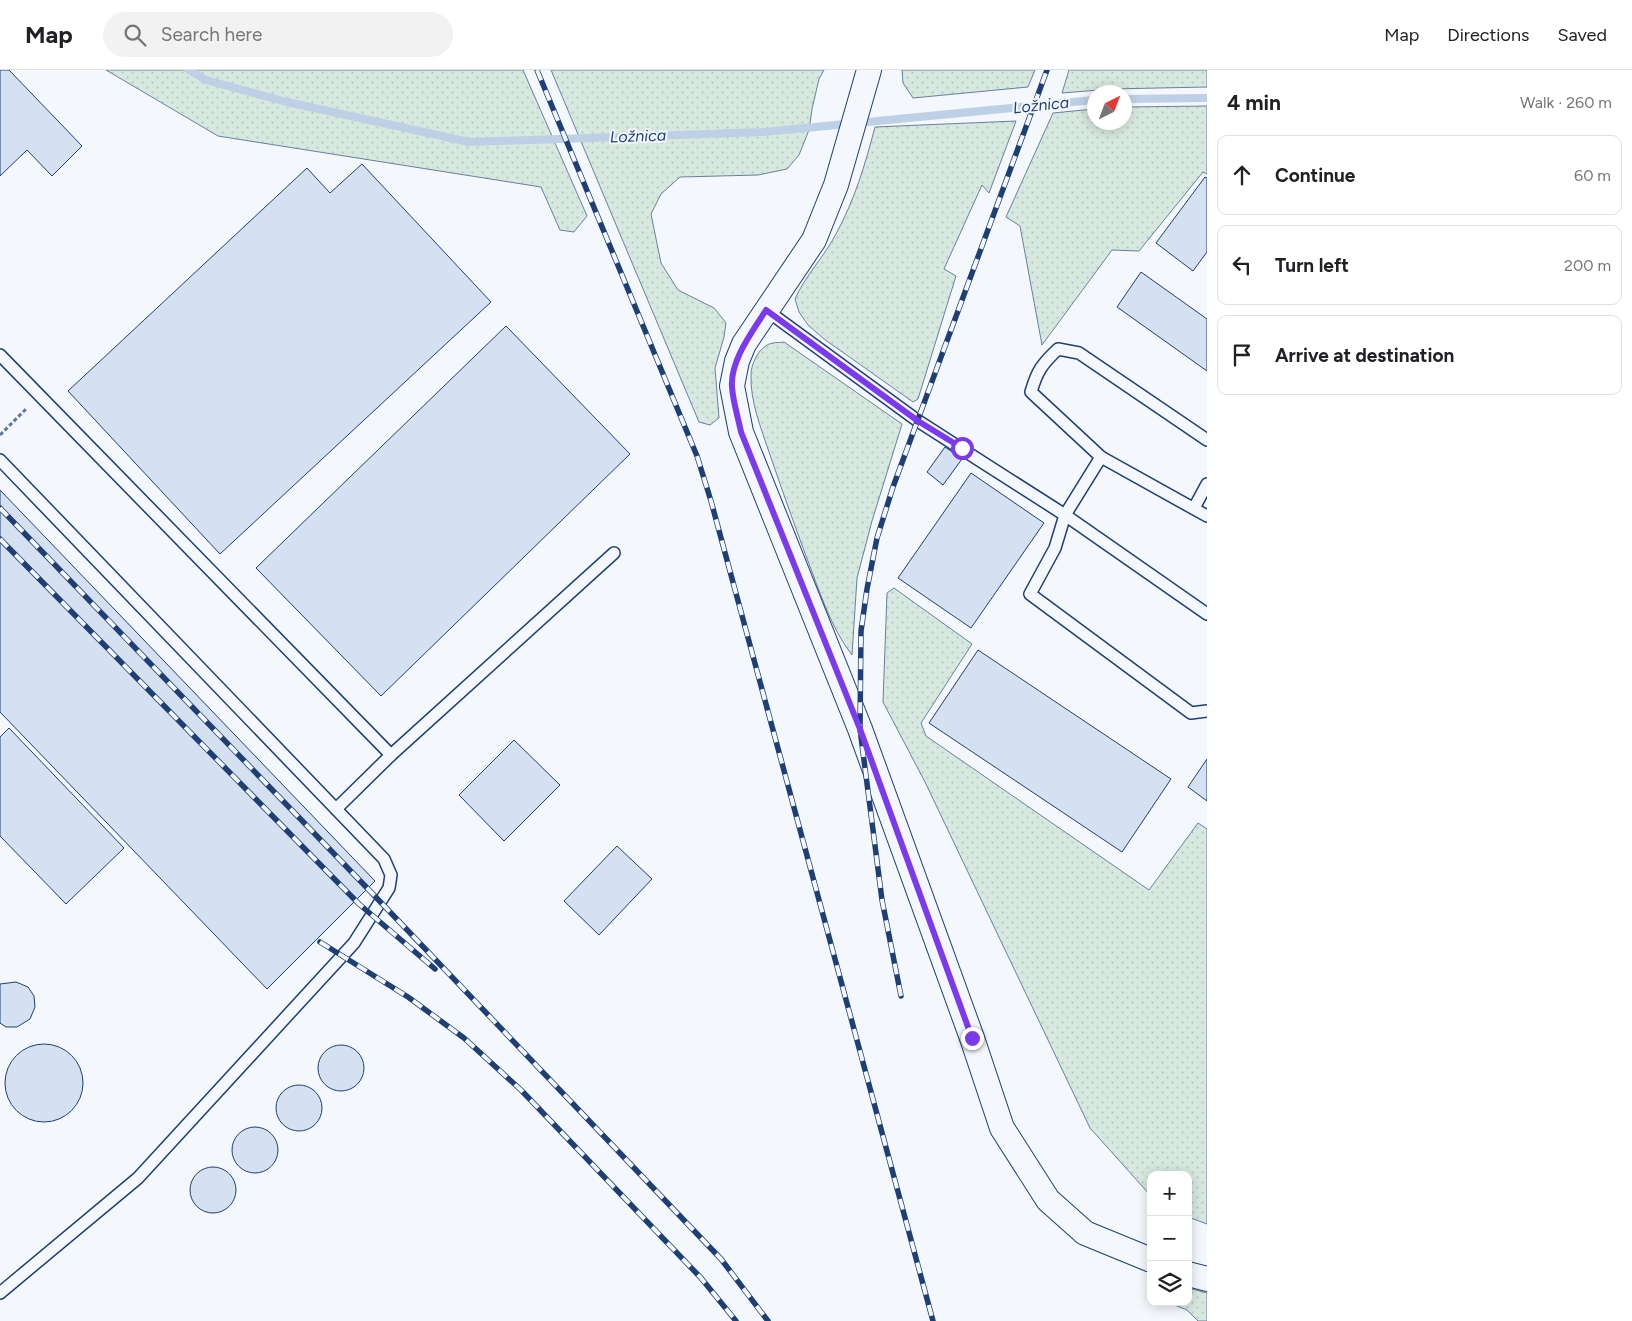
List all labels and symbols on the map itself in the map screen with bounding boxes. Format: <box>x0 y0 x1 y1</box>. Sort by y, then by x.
north arrow <box>1087 85 1132 130</box>
water label: Ložnica <box>1012 93 1070 117</box>
water label: Ložnica <box>610 126 666 146</box>
route start <box>951 437 974 460</box>
route end <box>961 1027 984 1050</box>

